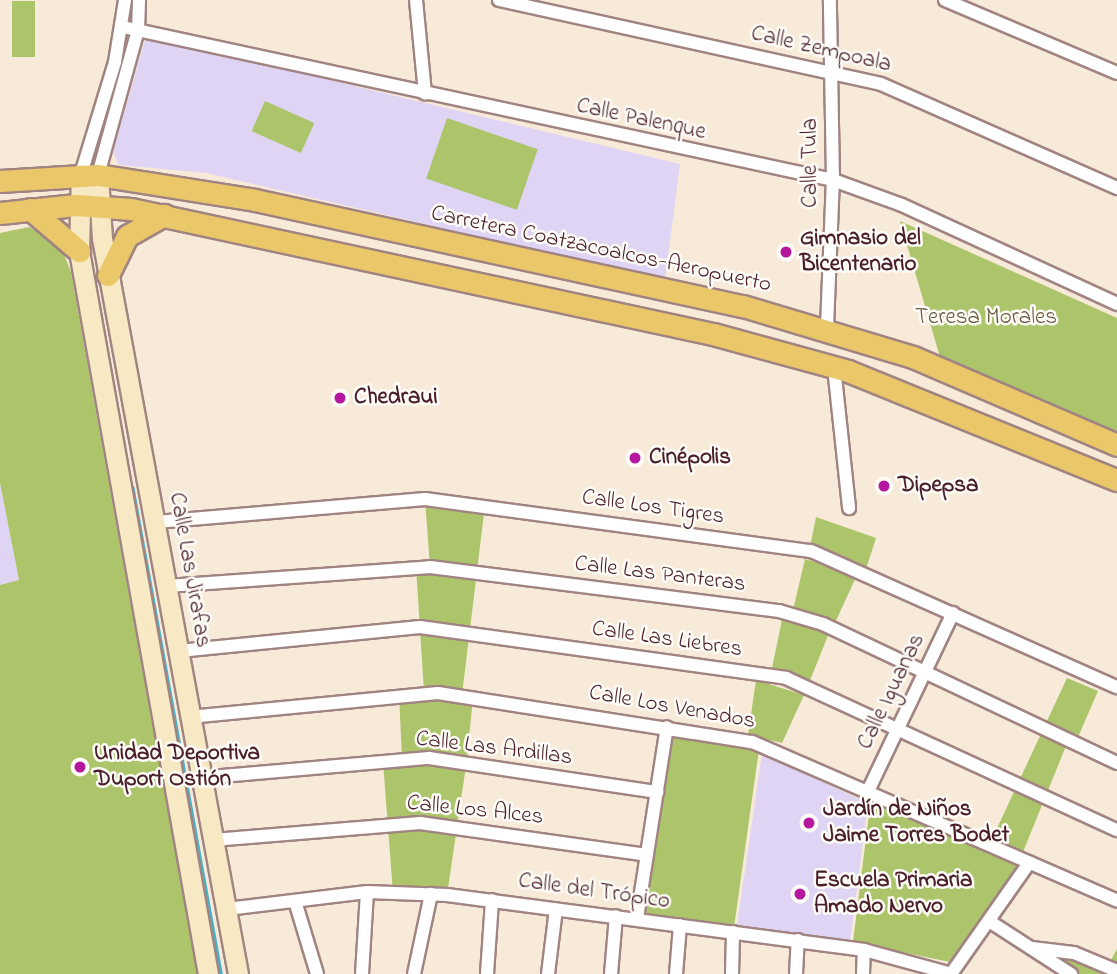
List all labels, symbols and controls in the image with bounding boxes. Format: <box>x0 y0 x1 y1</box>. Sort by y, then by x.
street label: Calle Zempoala <box>748 20 894 80</box>
street label: Calle Palenque <box>574 93 708 147</box>
street label: Calle Tula <box>797 118 825 208</box>
street label: Carretera Coatzacoalcos-Aeropuerto <box>428 200 774 300</box>
place label: Gimnasio del Bicentenario <box>800 225 921 279</box>
marker: Gimnasio del Bicentenario <box>778 244 794 260</box>
park label: Teresa Morales <box>915 304 1057 332</box>
place label: Chedraui <box>354 384 438 412</box>
marker: Chedraui <box>332 390 348 406</box>
place label: Cinépolis <box>649 444 731 472</box>
marker: Cinépolis <box>627 450 643 466</box>
place label: Dipepsa <box>898 472 978 500</box>
marker: Dipepsa <box>876 478 892 494</box>
street label: Calle Los Tigres <box>580 484 726 532</box>
street label: Calle Las Jirafas <box>162 490 216 650</box>
street label: Calle Las Panteras <box>573 551 747 599</box>
street label: Calle Las Liebres <box>590 616 744 664</box>
street label: Calle Iguanas <box>852 630 932 754</box>
street label: Calle Los Venados <box>587 680 757 736</box>
street label: Calle Las Ardillas <box>414 726 574 772</box>
place label: Unidad Deportiva Duport Ostión <box>94 740 260 794</box>
marker: Unidad Deportiva Duport Ostión <box>72 759 88 775</box>
street label: Calle Los Alces <box>405 790 545 832</box>
place label: Jardín de Niños Jaime Torres Bodet <box>823 796 1009 850</box>
marker: Jardín de Niños Jaime Torres Bodet <box>801 815 817 831</box>
place label: Escuela Primaria Amado Nervo <box>814 867 972 921</box>
street label: Calle del Trópico <box>516 868 672 916</box>
marker: Escuela Primaria Amado Nervo <box>792 886 808 902</box>

